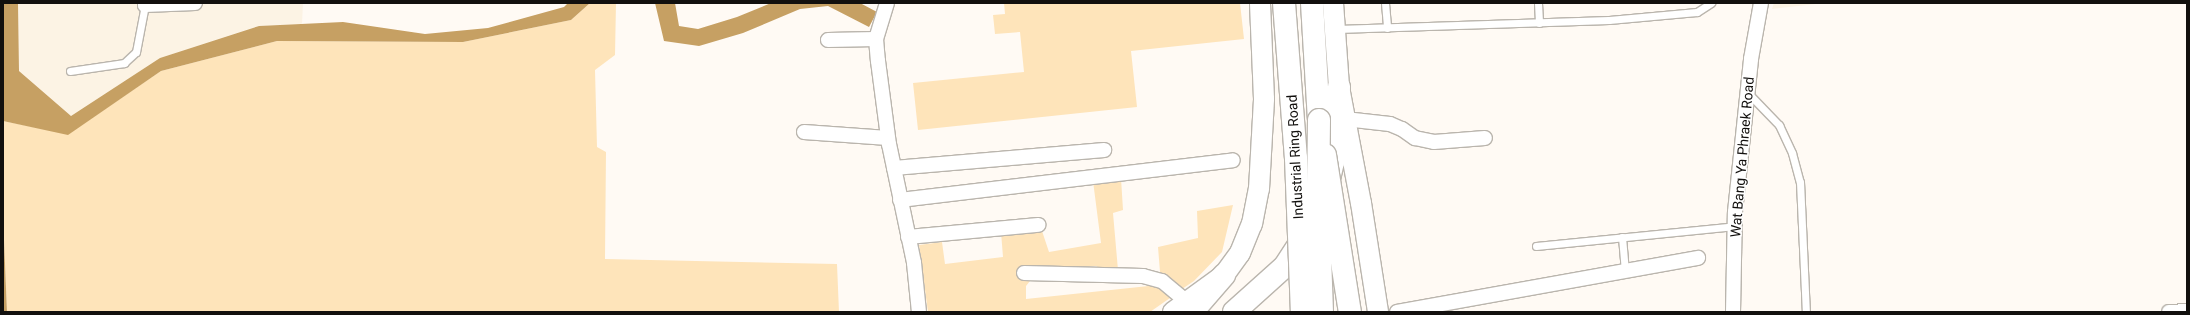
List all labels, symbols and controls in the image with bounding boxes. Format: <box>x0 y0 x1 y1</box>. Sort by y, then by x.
street label: Wat Bang Ya Phraek Road <box>1727 76 1757 238</box>
street label: Industrial Ring Road <box>1283 94 1307 220</box>

